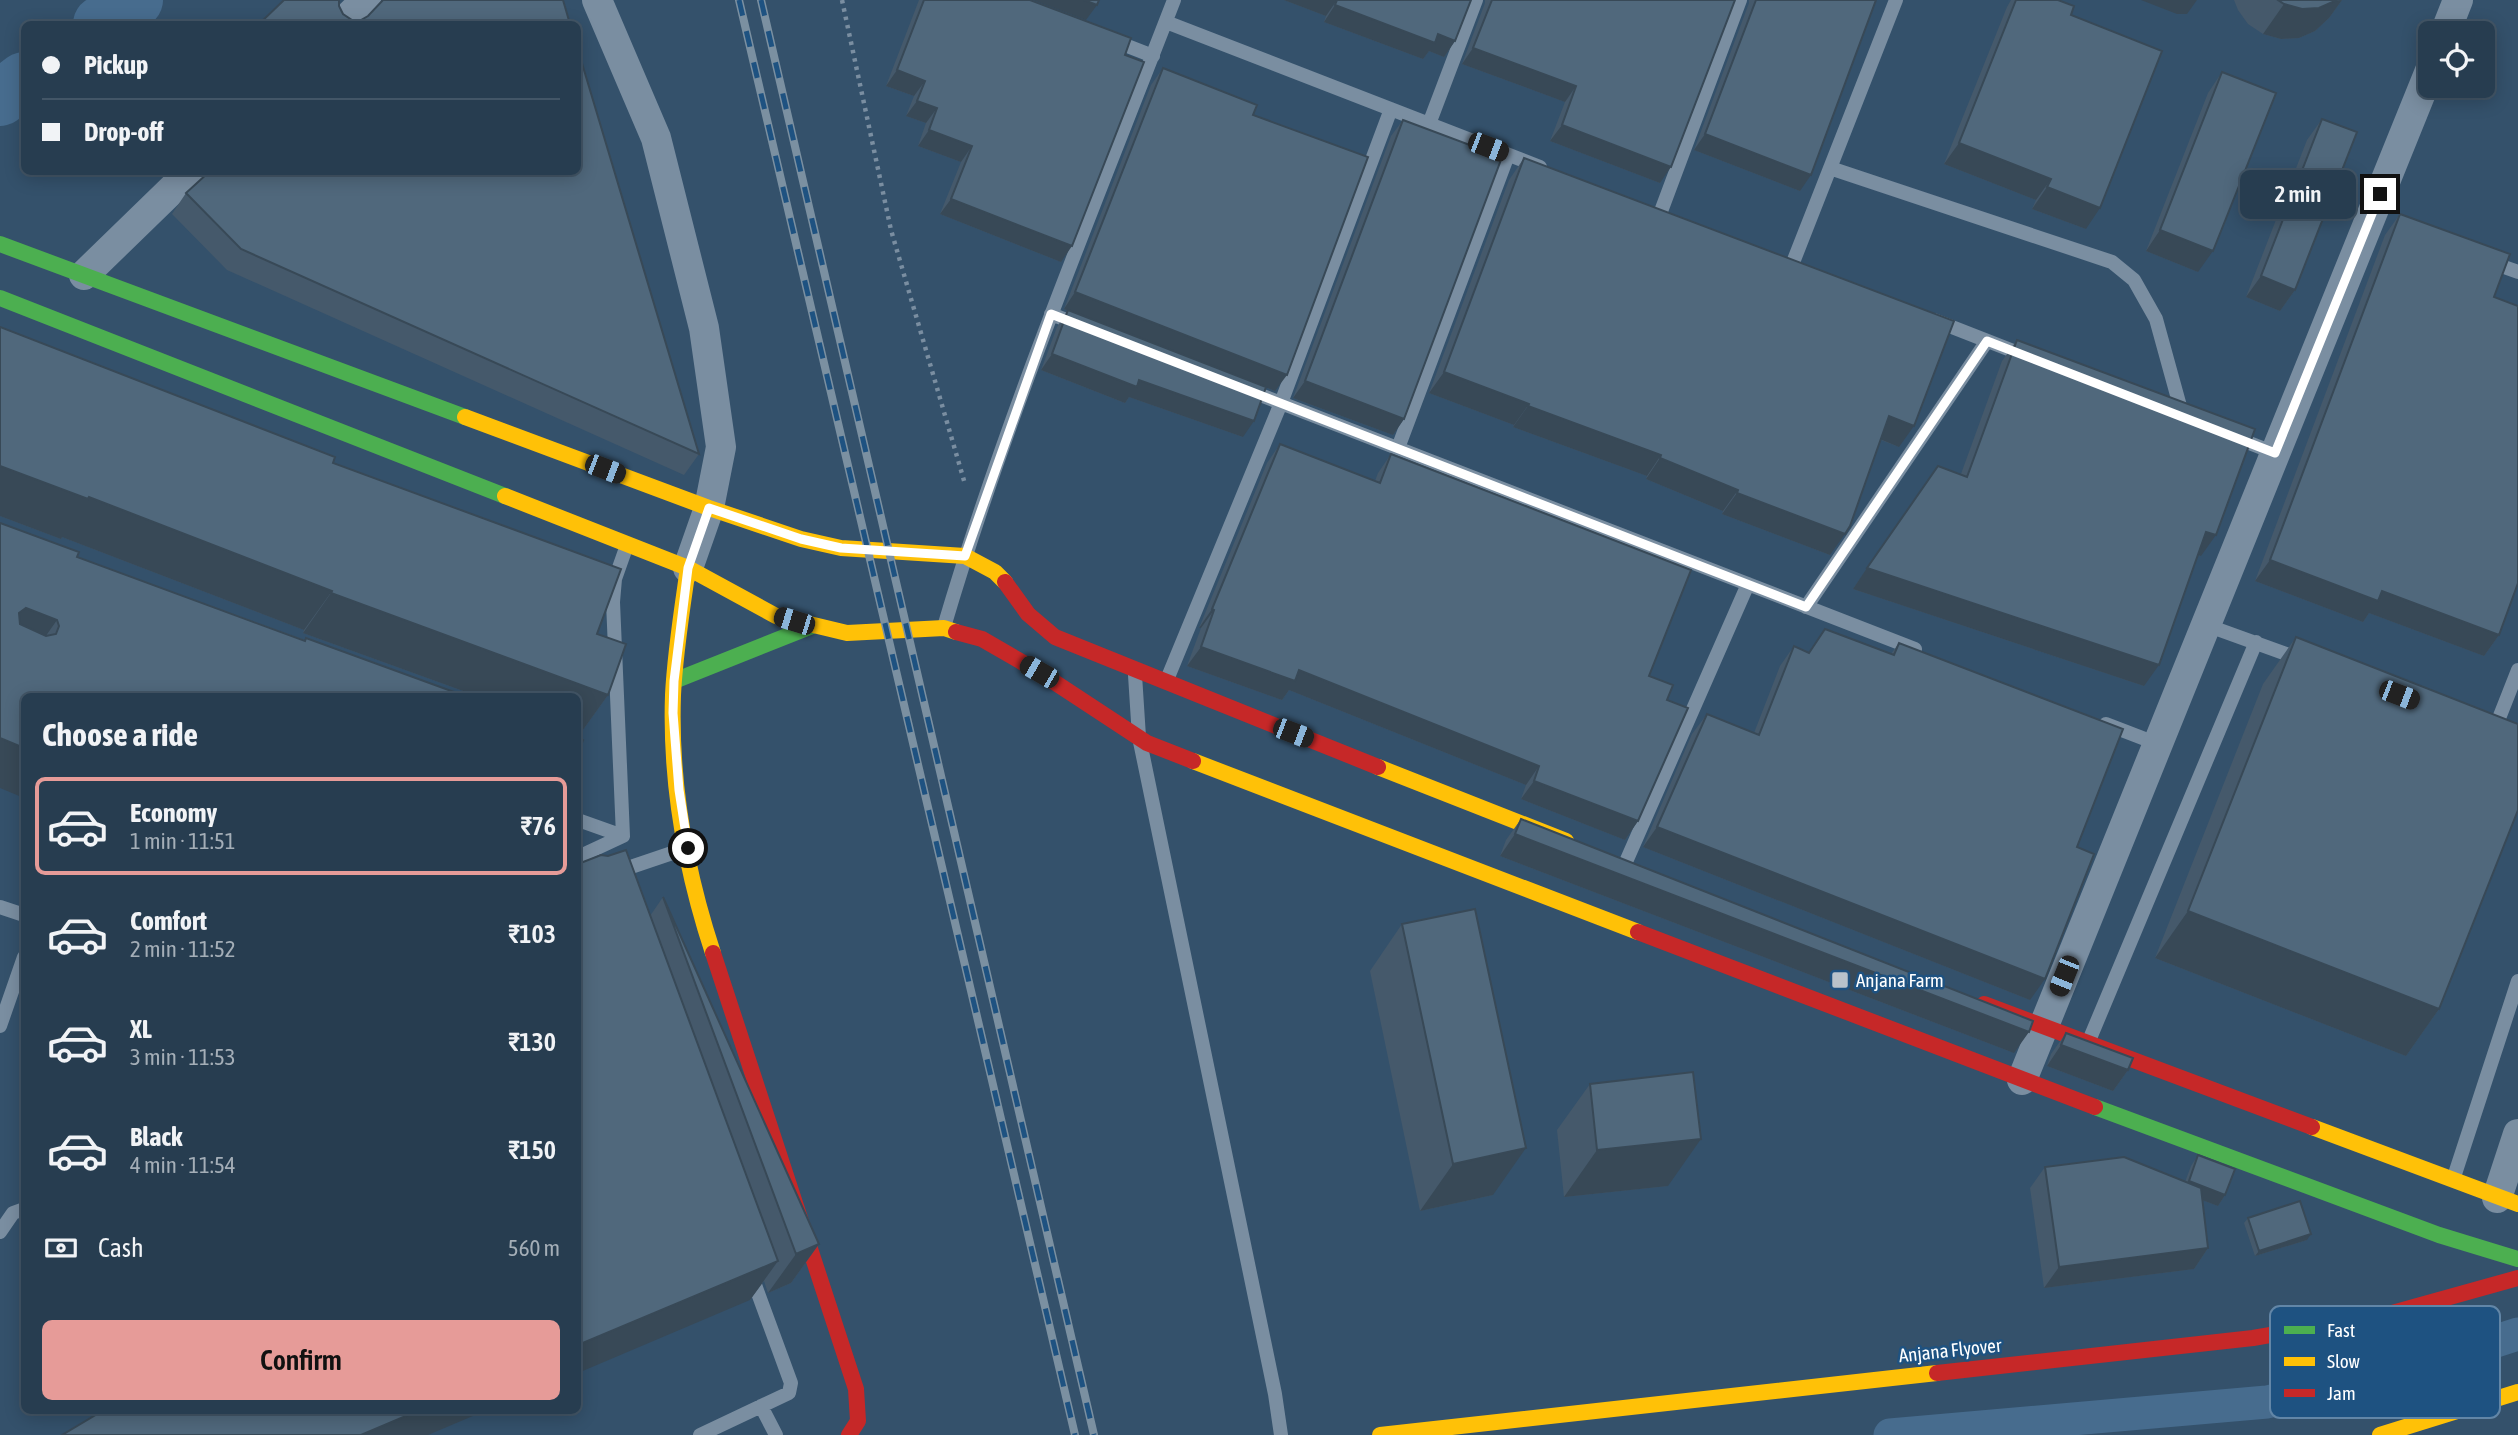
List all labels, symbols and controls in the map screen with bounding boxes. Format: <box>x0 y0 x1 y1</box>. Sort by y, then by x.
map controls <box>2418 21 2495 98</box>
button: locate <box>2418 21 2495 98</box>
text: Pickup <box>84 50 148 80</box>
text: Drop-off <box>84 117 164 147</box>
car <box>1465 130 1512 164</box>
callout: 2 min <box>2240 170 2356 218</box>
route end <box>2364 178 2396 210</box>
text: 2 min <box>2275 181 2321 207</box>
car <box>582 452 629 486</box>
car <box>771 605 818 637</box>
car <box>1016 652 1063 692</box>
car <box>2376 678 2423 712</box>
text: Choose a ride <box>42 716 198 753</box>
car <box>1270 716 1317 750</box>
icon: car <box>46 795 109 858</box>
text: Economy <box>130 798 217 828</box>
text: ₹76 <box>520 811 556 841</box>
text: 1 min · 11:51 <box>130 828 236 854</box>
route start <box>672 832 704 864</box>
icon: car <box>46 903 109 966</box>
text: Comfort <box>130 906 207 936</box>
text: ₹103 <box>508 919 556 949</box>
text: 2 min · 11:52 <box>130 936 236 962</box>
car <box>2047 953 2082 999</box>
place label: Anjana Farm <box>1856 969 1944 991</box>
marker: Anjana Farm <box>1830 970 1850 990</box>
icon: car <box>46 1011 109 1074</box>
text: XL <box>130 1014 152 1044</box>
text: ₹130 <box>508 1027 556 1057</box>
text: 3 min · 11:53 <box>130 1044 236 1070</box>
icon: car <box>46 1119 109 1182</box>
text: Black <box>130 1122 182 1152</box>
text: ₹150 <box>508 1135 556 1165</box>
text: 4 min · 11:54 <box>130 1152 236 1178</box>
icon: cash <box>42 1229 80 1267</box>
text: Cash <box>98 1233 144 1263</box>
text: 560 m <box>508 1235 560 1261</box>
legend <box>2270 1306 2500 1418</box>
text: Fast <box>2327 1319 2355 1341</box>
button: Confirm <box>42 1320 560 1400</box>
street label: Anjana Flyover <box>1898 1334 2003 1366</box>
text: Slow <box>2327 1350 2361 1372</box>
text: Jam <box>2327 1382 2356 1404</box>

